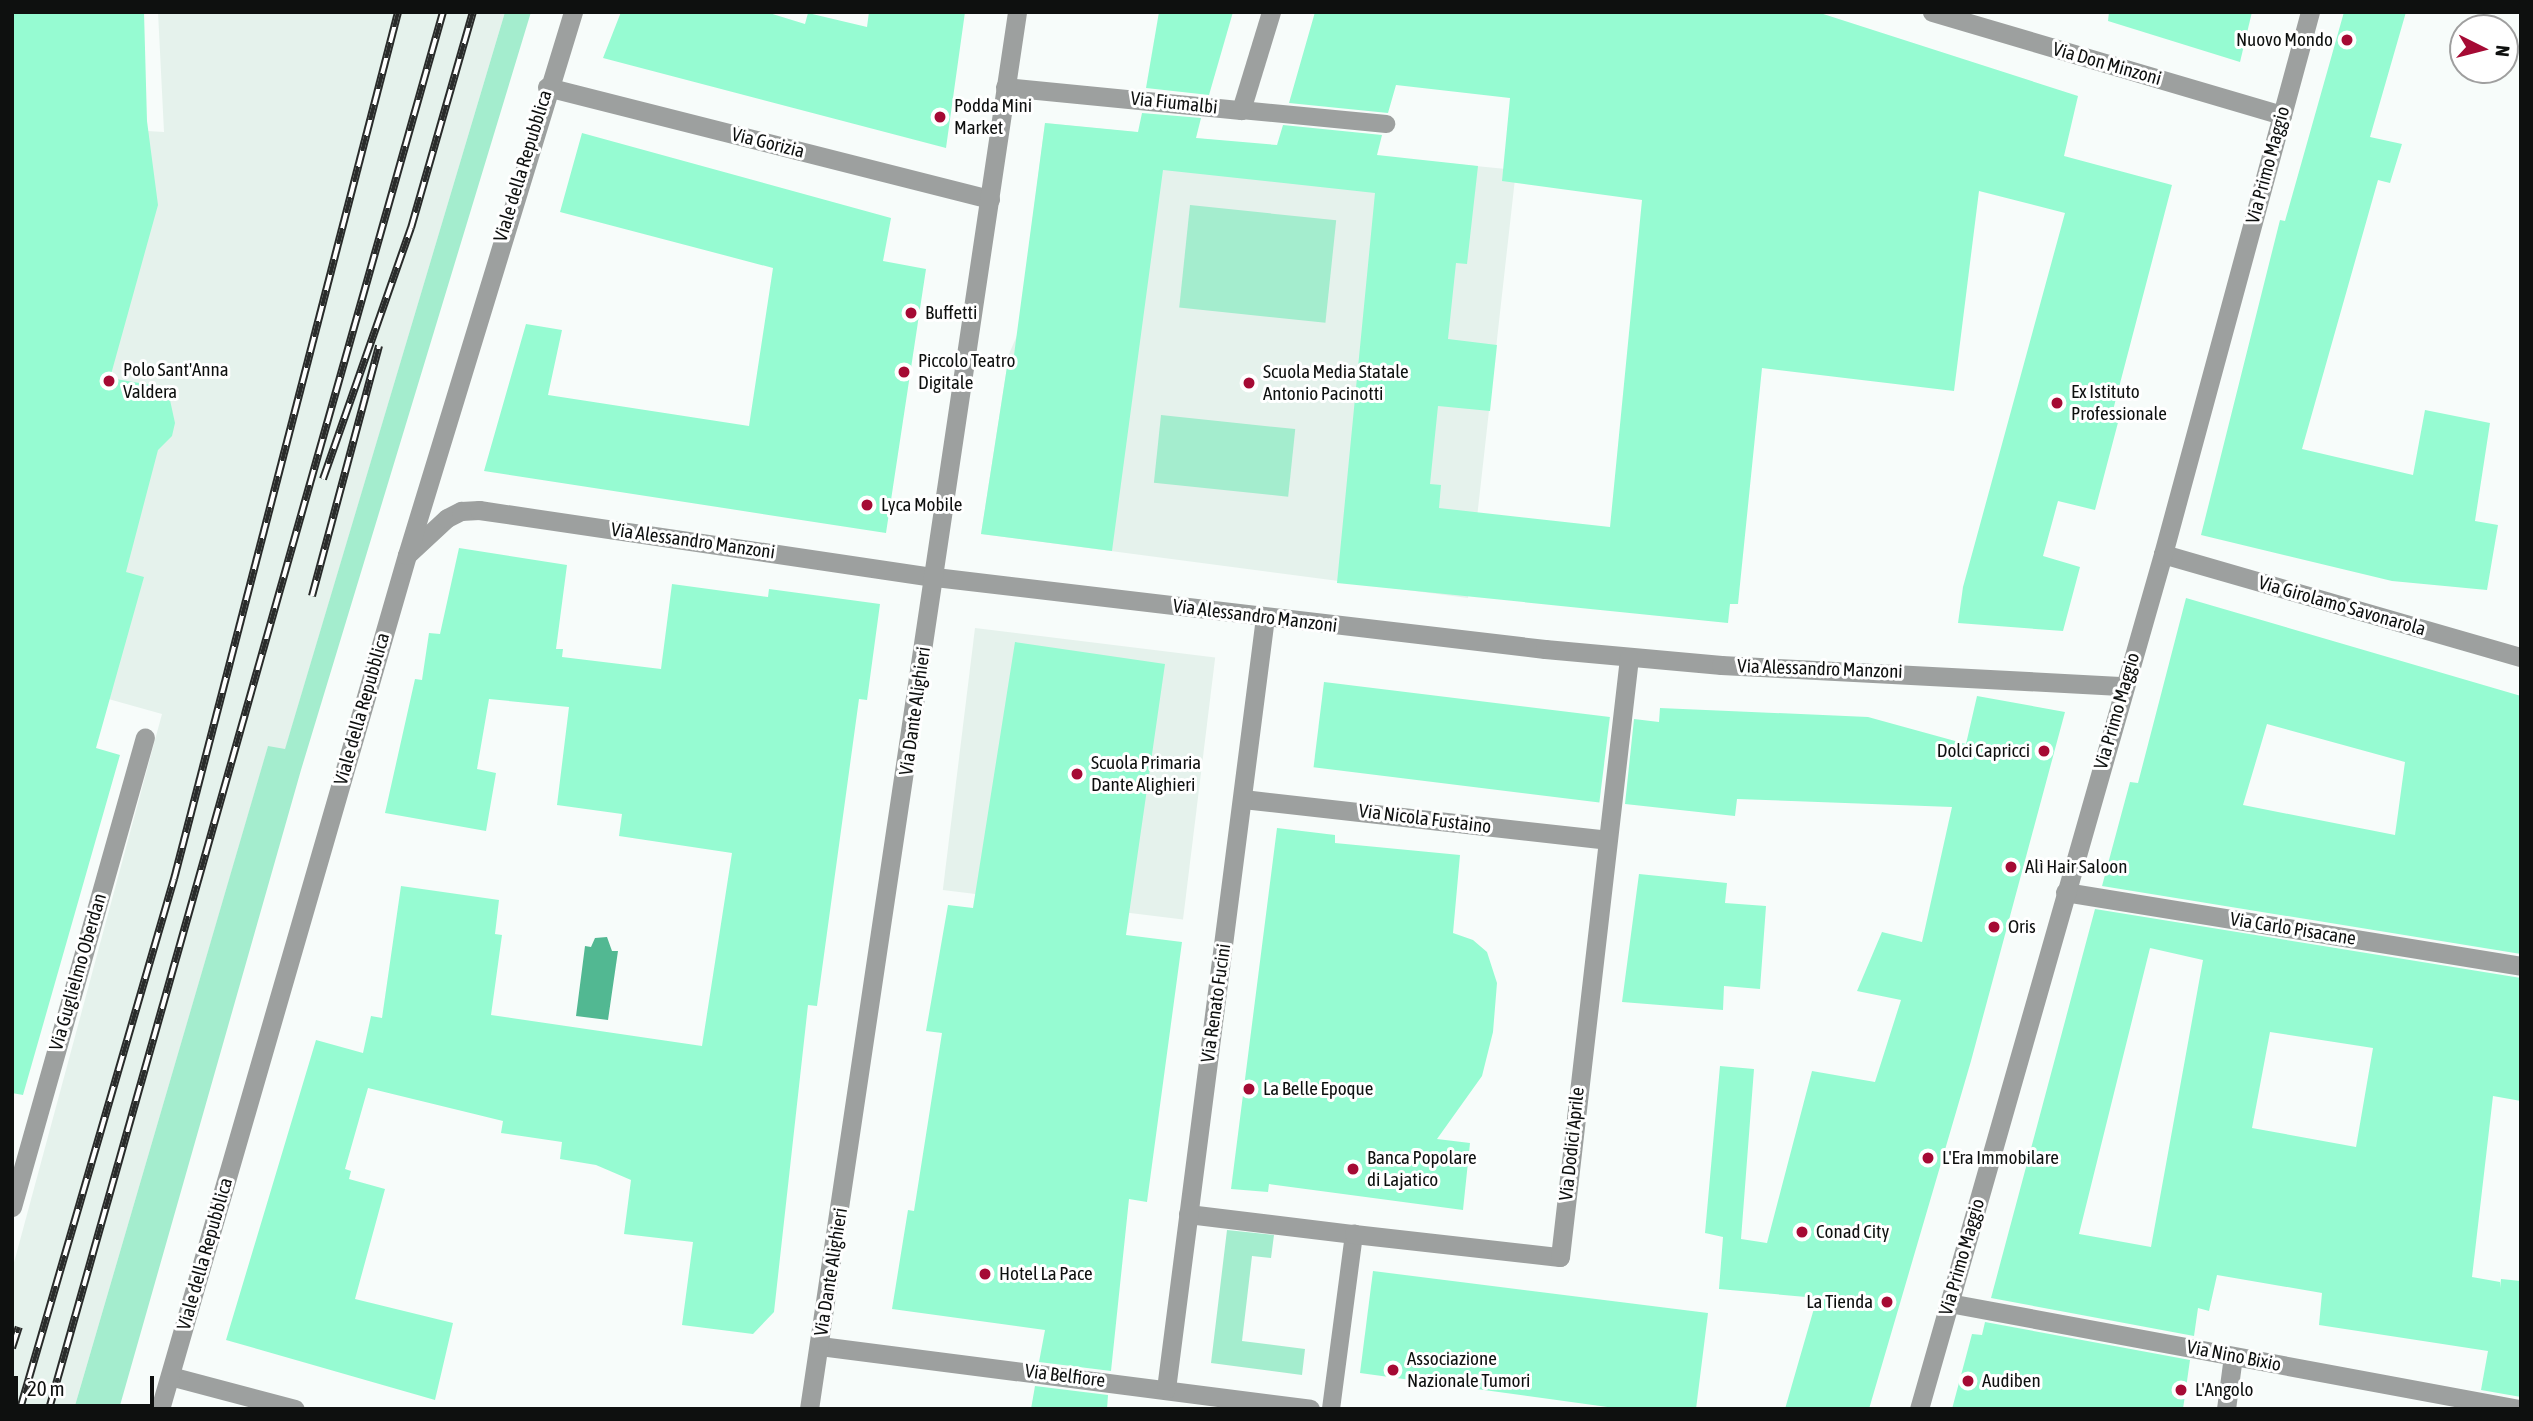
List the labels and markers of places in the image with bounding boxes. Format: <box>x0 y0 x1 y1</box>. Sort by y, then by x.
place label: Nuovo Mondo <box>2236 29 2333 51</box>
marker: Nuovo Mondo <box>2339 32 2355 48</box>
place label: Podda Mini Market <box>954 95 1032 139</box>
marker: Podda Mini Market <box>932 109 948 125</box>
place label: Buffetti <box>925 302 977 324</box>
marker: Buffetti <box>903 305 919 321</box>
place label: Piccolo Teatro Digitale <box>918 350 1015 394</box>
place label: Polo Sant'Anna Valdera <box>123 359 229 403</box>
place label: Scuola Media Statale Antonio Pacinotti <box>1263 361 1409 405</box>
marker: Piccolo Teatro Digitale <box>896 364 912 380</box>
marker: Polo Sant'Anna Valdera <box>101 373 117 389</box>
marker: Scuola Media Statale Antonio Pacinotti <box>1241 375 1257 391</box>
place label: Ex Istituto Professionale <box>2071 381 2167 425</box>
marker: Ex Istituto Professionale <box>2049 395 2065 411</box>
place label: Lyca Mobile <box>881 494 962 516</box>
marker: Lyca Mobile <box>859 497 875 513</box>
place label: Dolci Capricci <box>1937 740 2030 762</box>
marker: Dolci Capricci <box>2036 743 2052 759</box>
place label: Scuola Primaria Dante Alighieri <box>1091 752 1201 796</box>
marker: Scuola Primaria Dante Alighieri <box>1069 766 1085 782</box>
place label: Alì Hair Saloon <box>2025 856 2128 878</box>
marker: Alì Hair Saloon <box>2003 859 2019 875</box>
place label: Oris <box>2008 916 2036 938</box>
marker: Oris <box>1986 919 2002 935</box>
place label: La Belle Epoque <box>1263 1078 1373 1100</box>
marker: La Belle Epoque <box>1241 1081 1257 1097</box>
place label: Banca Popolare di Lajatico <box>1367 1147 1477 1191</box>
place label: L'Era Immobilare <box>1942 1147 2059 1169</box>
marker: L'Era Immobilare <box>1920 1150 1936 1166</box>
marker: Banca Popolare di Lajatico <box>1345 1161 1361 1177</box>
place label: Conad City <box>1816 1221 1889 1243</box>
marker: Conad City <box>1794 1224 1810 1240</box>
place label: Hotel La Pace <box>999 1263 1093 1285</box>
marker: Hotel La Pace <box>977 1266 993 1282</box>
place label: La Tienda <box>1806 1291 1873 1313</box>
marker: La Tienda <box>1879 1294 1895 1310</box>
place label: Associazione Nazionale Tumori <box>1407 1348 1530 1392</box>
marker: Associazione Nazionale Tumori <box>1385 1362 1401 1378</box>
place label: Audiben <box>1982 1370 2041 1392</box>
marker: Audiben <box>1960 1373 1976 1389</box>
place label: L'Angolo <box>2195 1379 2254 1401</box>
marker: L'Angolo <box>2173 1382 2189 1398</box>

